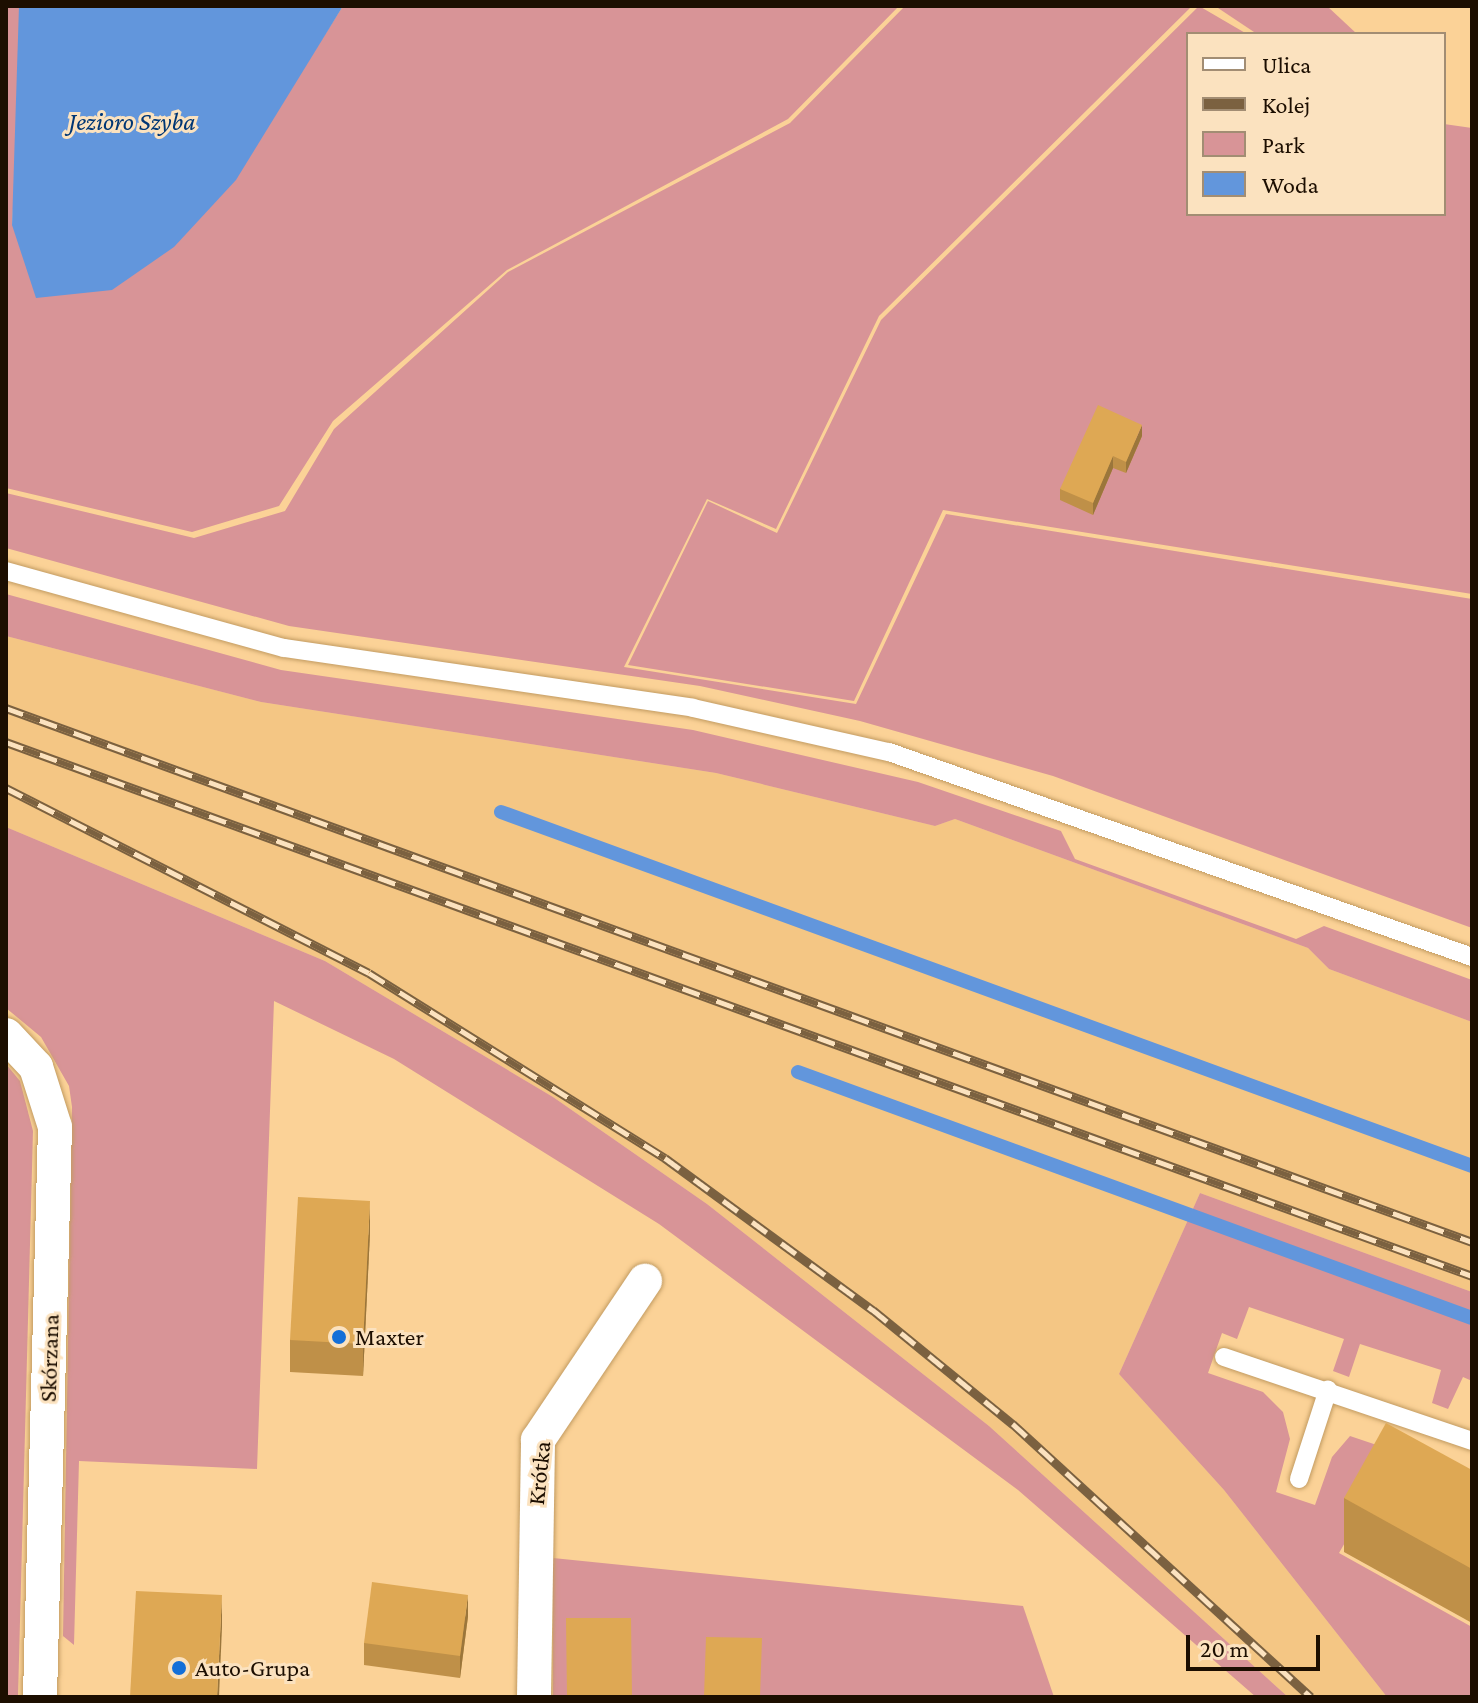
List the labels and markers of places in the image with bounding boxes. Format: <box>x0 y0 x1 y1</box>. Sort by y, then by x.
place label: Maxter <box>355 1323 424 1351</box>
marker: Maxter <box>330 1328 348 1346</box>
place label: Auto-Grupa <box>195 1654 310 1682</box>
marker: Auto-Grupa <box>170 1659 188 1677</box>

